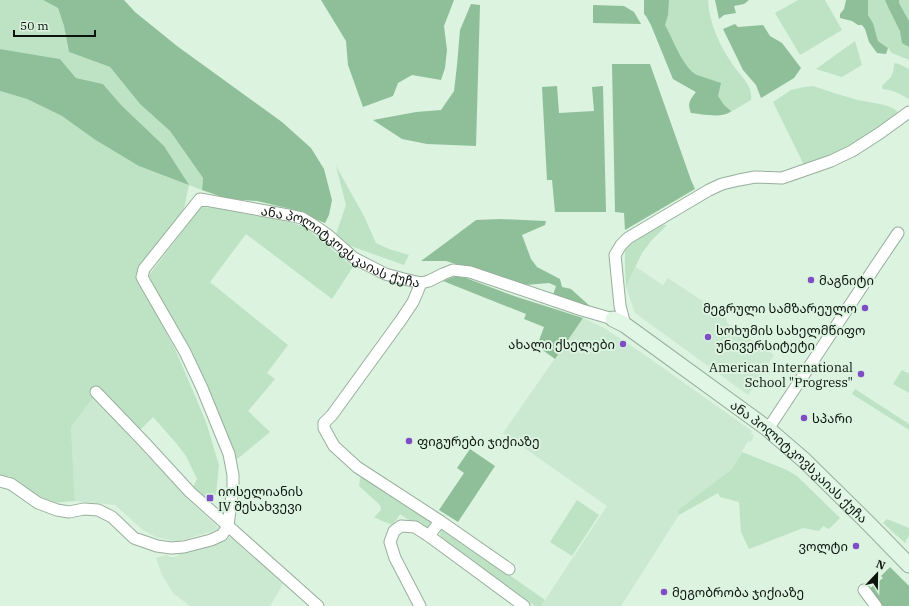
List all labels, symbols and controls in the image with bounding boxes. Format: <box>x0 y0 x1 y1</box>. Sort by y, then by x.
scale bar <box>14 12 95 38</box>
text: 50 m <box>20 18 49 33</box>
street label: ანა პოლიტკოვსკაიას ქუჩა <box>260 202 422 291</box>
place label: მაგნიტი <box>819 272 874 289</box>
marker: მაგნიტი <box>806 275 816 285</box>
place label: მეგრული სამზარეულო <box>703 300 857 317</box>
marker: მეგრული სამზარეულო <box>860 303 870 313</box>
place label: სოხუმის სახელმწიფო უნივერსიტეტი <box>716 322 865 354</box>
marker: სოხუმის სახელმწიფო უნივერსიტეტი <box>703 332 713 342</box>
place label: ახალი ქსელები <box>508 336 615 353</box>
marker: ახალი ქსელები <box>618 339 628 349</box>
place label: American International School "Progress" <box>709 359 853 391</box>
marker: American International School "Progress" <box>856 369 866 379</box>
street label: ანა პოლიტკოვსკაიას ქუჩა <box>727 396 871 527</box>
place label: სპარი <box>812 410 852 427</box>
marker: სპარი <box>799 413 809 423</box>
place label: ფიგურები ჯიქიაზე <box>417 433 540 450</box>
marker: ფიგურები ჯიქიაზე <box>404 436 414 446</box>
place label: იოსელიანის IV შესახვევი <box>218 483 303 515</box>
marker: იოსელიანის IV შესახვევი <box>205 493 215 503</box>
place label: ვოლტი <box>799 538 848 555</box>
marker: ვოლტი <box>851 541 861 551</box>
north arrow <box>857 554 897 594</box>
text: N <box>874 557 888 573</box>
place label: მეგობრობა ჯიქიაზე <box>672 584 804 601</box>
marker: მეგობრობა ჯიქიაზე <box>659 587 669 597</box>

